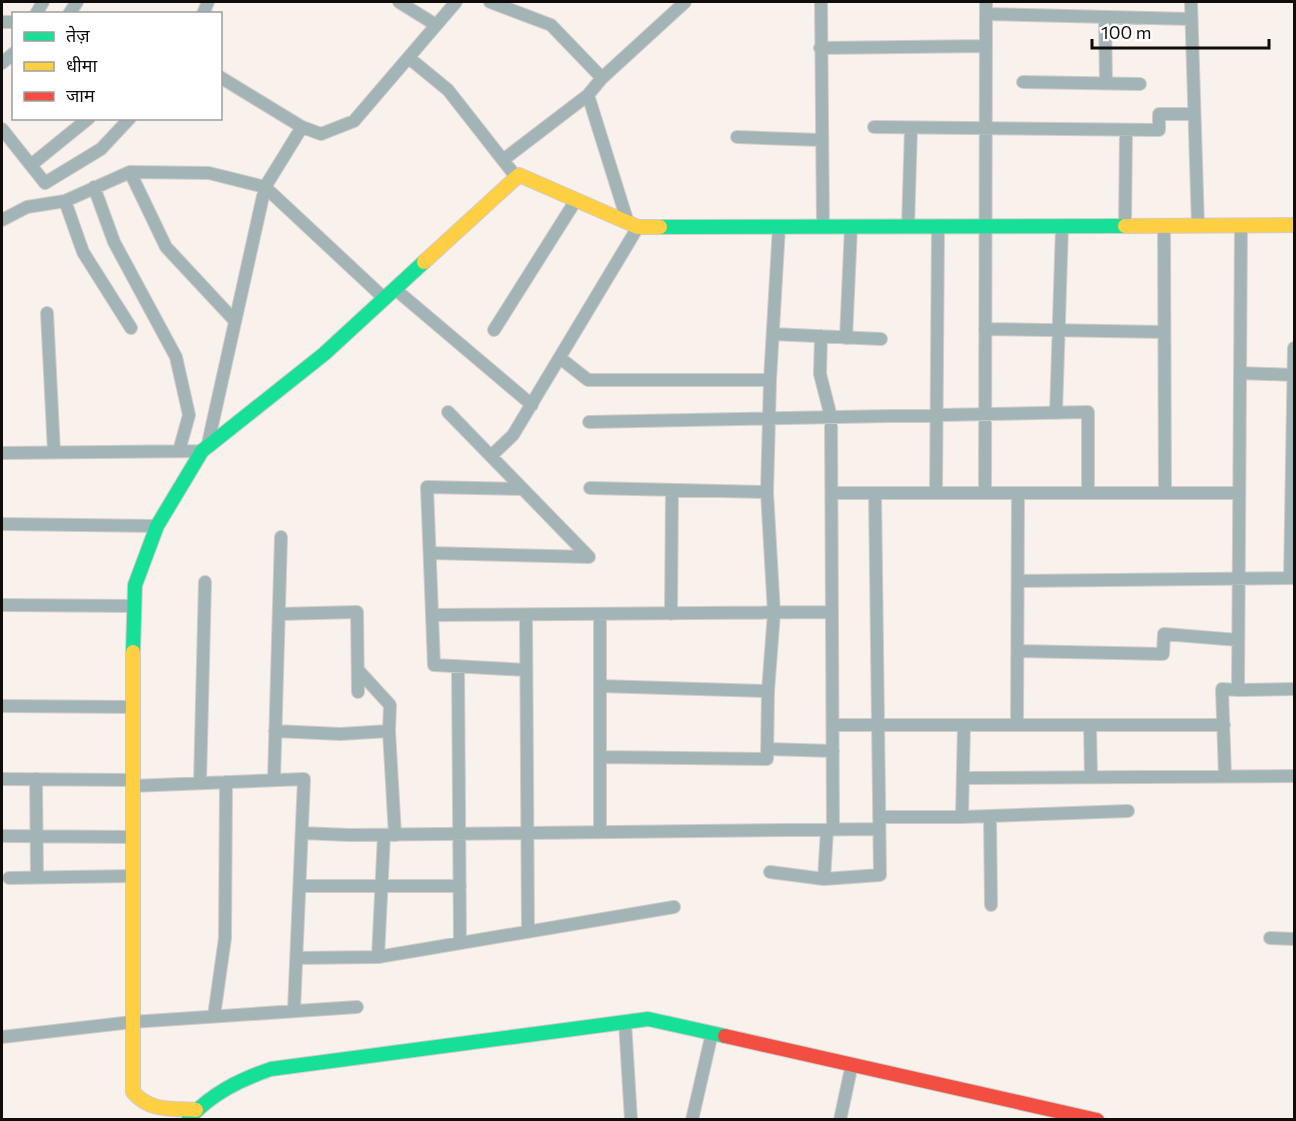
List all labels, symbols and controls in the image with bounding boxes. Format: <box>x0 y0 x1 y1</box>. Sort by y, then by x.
legend <box>12 12 222 120</box>
scale bar <box>1092 12 1269 50</box>
text: 100 m <box>1101 21 1151 43</box>
text: तेज़ <box>66 24 90 46</box>
text: धीमा <box>66 54 97 76</box>
text: जाम <box>66 84 96 106</box>

